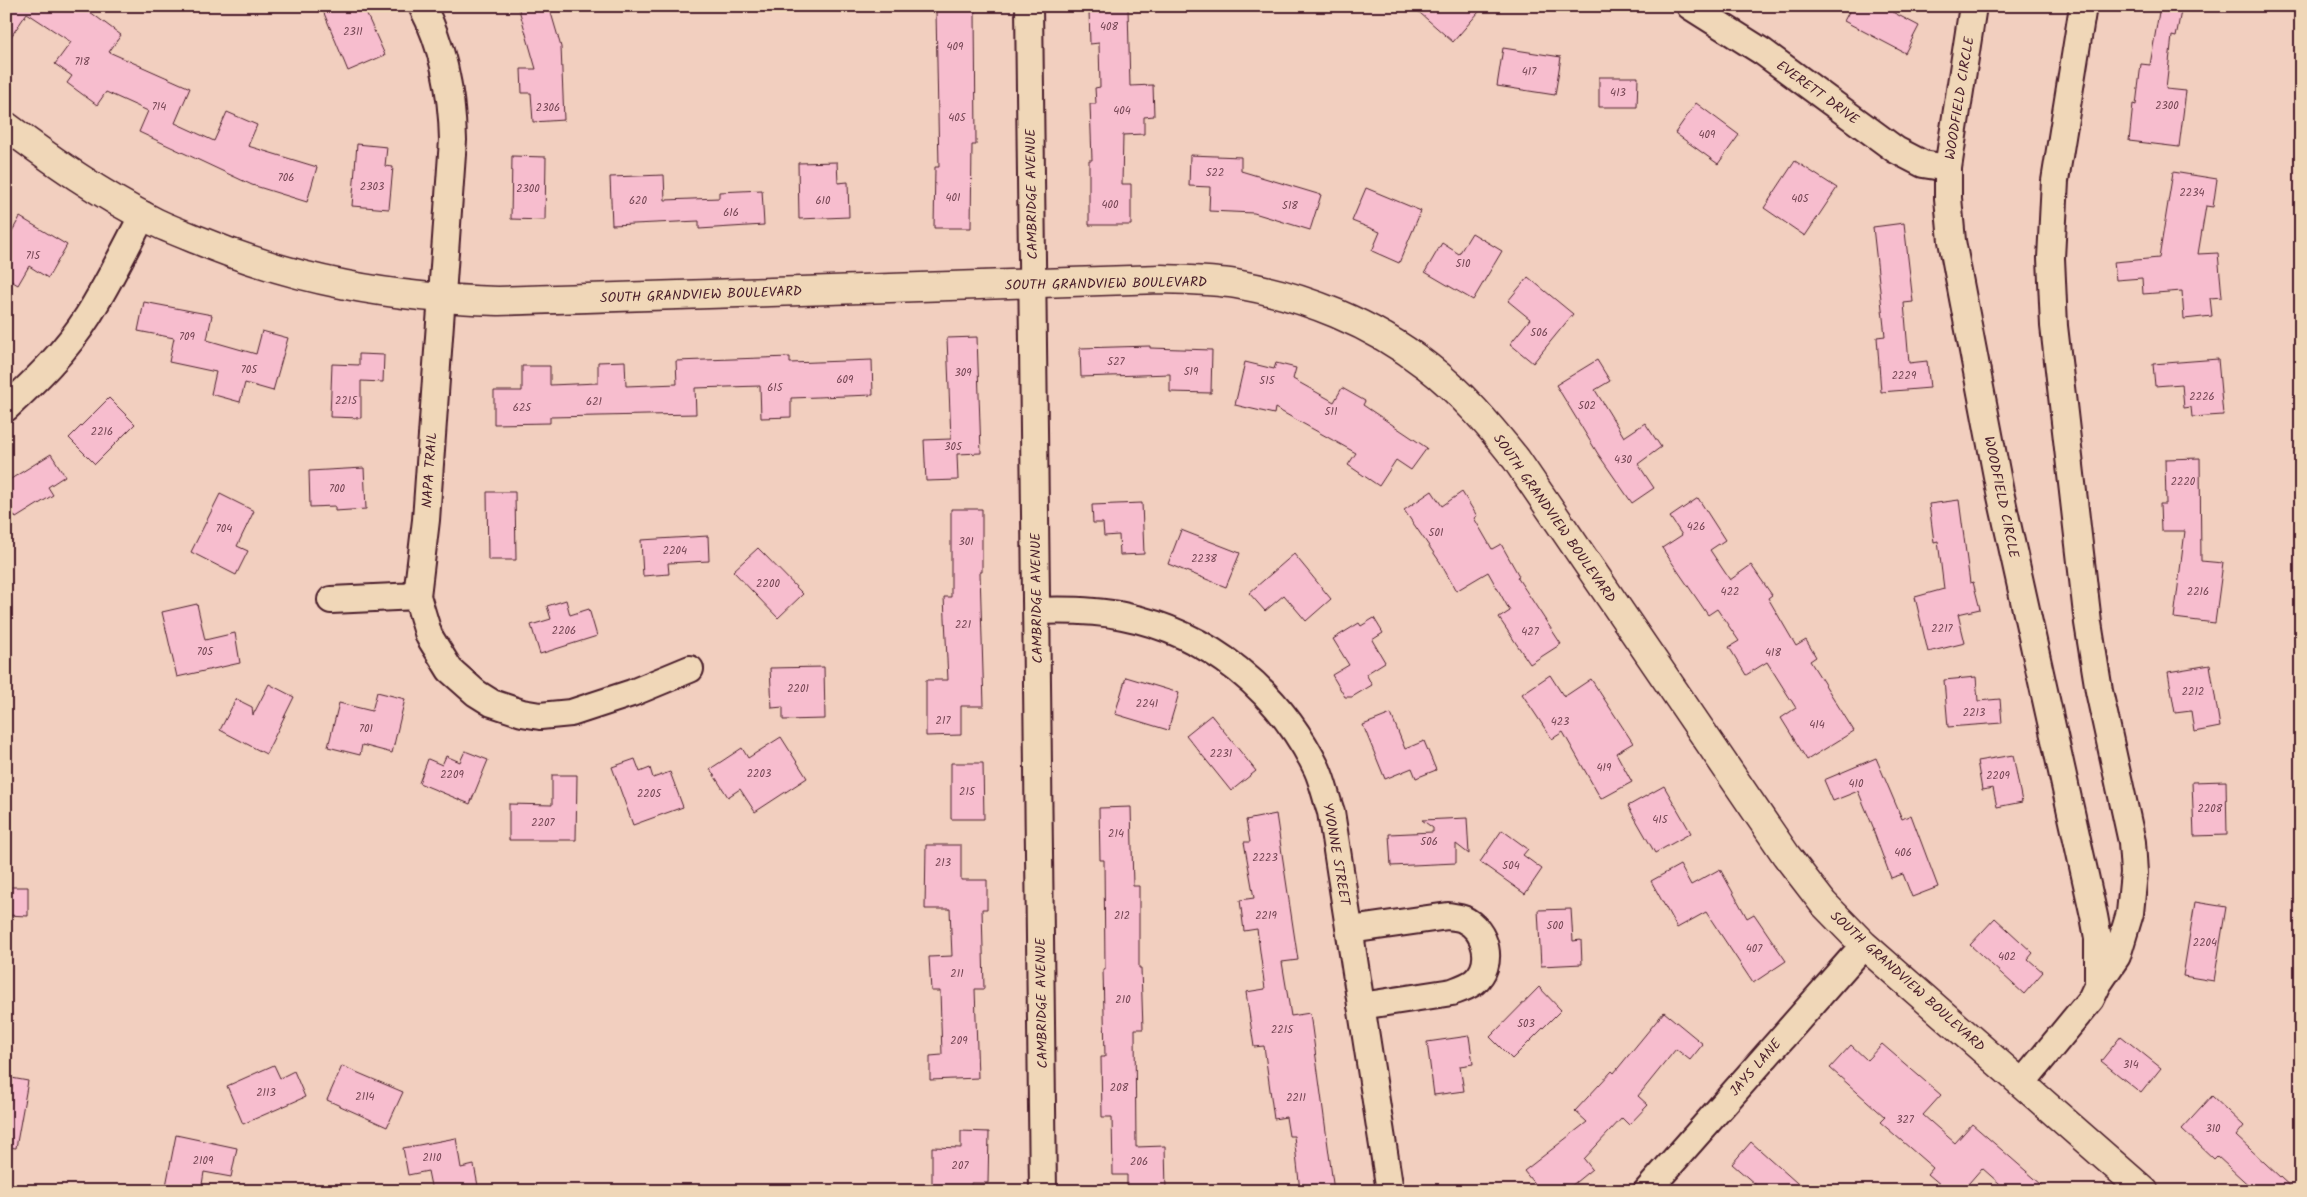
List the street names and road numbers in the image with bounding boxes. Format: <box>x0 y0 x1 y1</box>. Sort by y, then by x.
street label: WOODFIELD CIRCLE <box>1939 34 1981 161</box>
street label: EVERETT DRIVE <box>1771 55 1864 131</box>
street label: CAMBRIDGE AVENUE <box>1020 128 1044 260</box>
street label: SOUTH GRANDVIEW BOULEVARD <box>1005 271 1207 297</box>
street label: SOUTH GRANDVIEW BOULEVARD <box>600 280 802 310</box>
street label: SOUTH GRANDVIEW BOULEVARD <box>1487 430 1621 608</box>
street label: NAPA TRAIL <box>416 431 444 509</box>
street label: WOODFIELD CIRCLE <box>1977 434 2025 561</box>
street label: CAMBRIDGE AVENUE <box>1025 532 1049 664</box>
street label: YVONNE STREET <box>1316 801 1356 909</box>
street label: SOUTH GRANDVIEW BOULEVARD <box>1825 906 1990 1058</box>
street label: CAMBRIDGE AVENUE <box>1030 937 1054 1069</box>
street label: JAYS LANE <box>1724 1033 1788 1101</box>

